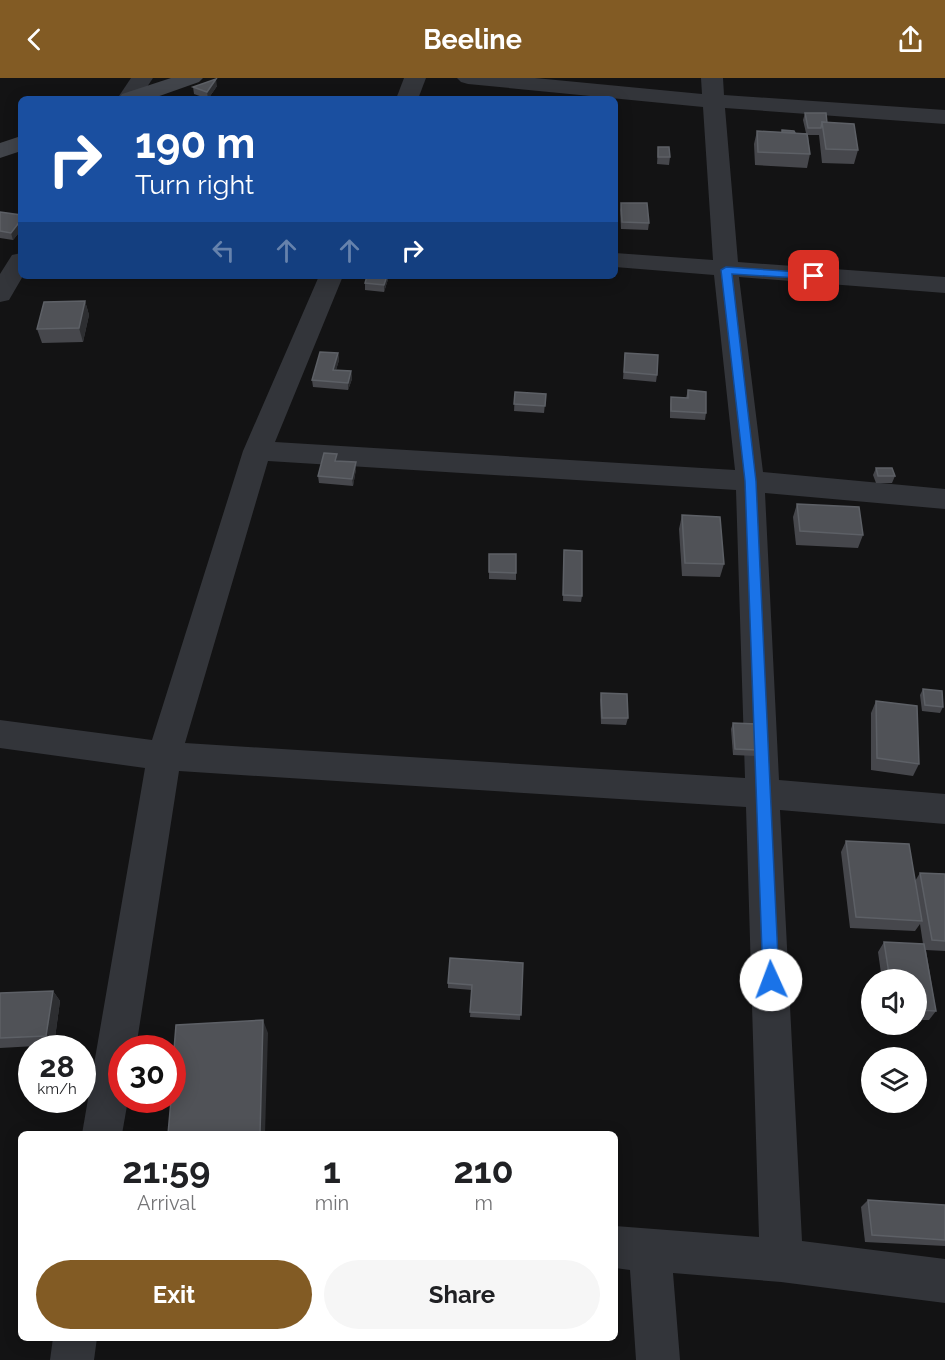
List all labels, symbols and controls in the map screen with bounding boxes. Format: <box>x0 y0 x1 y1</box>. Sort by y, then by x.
icon: back <box>18 23 51 56</box>
icon: share <box>894 23 927 56</box>
text: Beeline <box>423 24 522 55</box>
text: 190 m <box>135 119 255 168</box>
icon: right <box>36 120 114 198</box>
text: Turn right <box>135 169 254 200</box>
icon: left <box>207 234 240 267</box>
icon: ahead <box>270 234 303 267</box>
icon: ahead <box>333 234 366 267</box>
icon: right <box>396 234 429 267</box>
pin <box>788 250 839 301</box>
icon: arrive <box>797 259 830 292</box>
position arrow <box>739 948 803 1012</box>
map controls <box>861 969 927 1113</box>
button: sound <box>861 969 927 1035</box>
speed limit sign: 30 <box>108 1035 186 1113</box>
button: layers <box>861 1047 927 1113</box>
text: 28 <box>39 1049 75 1084</box>
text: km/h <box>37 1080 77 1098</box>
text: 21:59 <box>122 1149 210 1191</box>
text: 1 <box>323 1149 341 1191</box>
text: 210 <box>453 1149 514 1191</box>
text: Arrival <box>137 1191 196 1215</box>
text: min <box>315 1191 349 1215</box>
text: m <box>474 1191 493 1215</box>
button: Exit <box>36 1260 312 1329</box>
button: Share <box>324 1260 600 1329</box>

